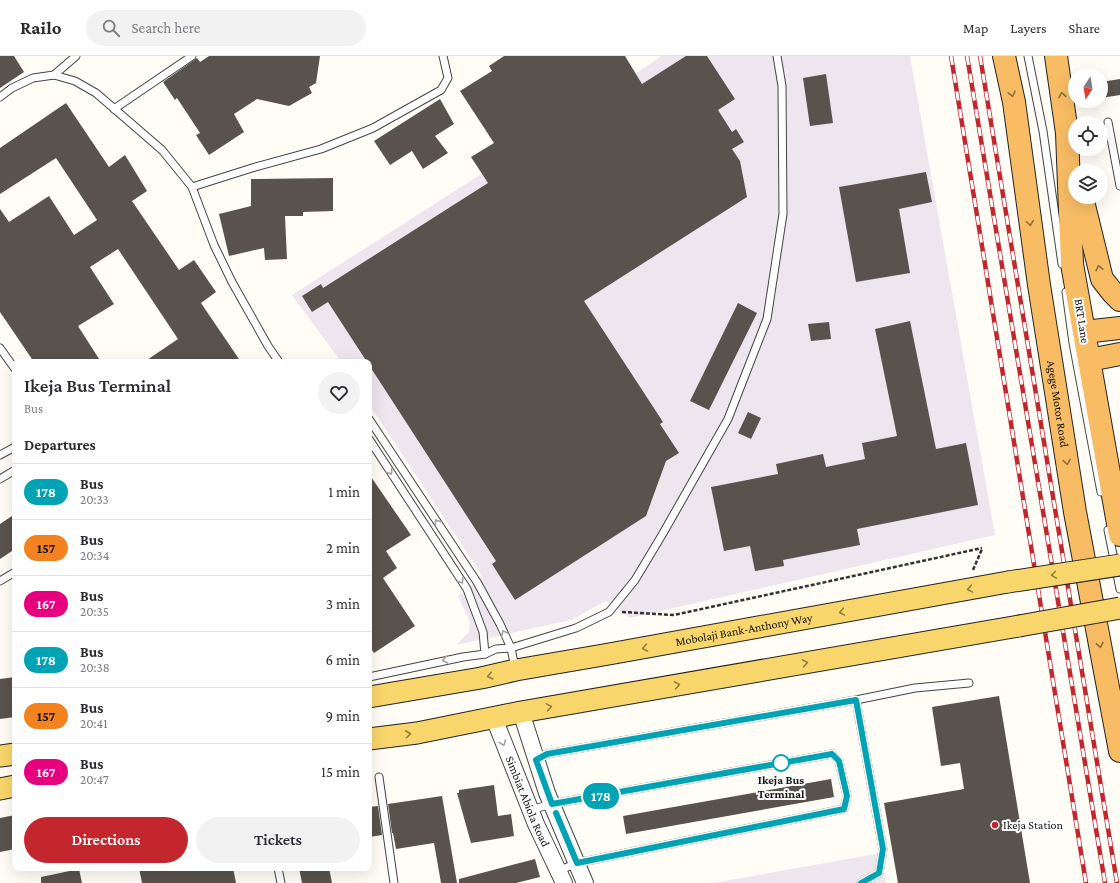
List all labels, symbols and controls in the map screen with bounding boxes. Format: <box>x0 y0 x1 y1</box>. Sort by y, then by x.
search box <box>86 10 366 46</box>
text: Railo <box>20 17 62 38</box>
icon: search <box>100 17 122 39</box>
text: Search here <box>132 20 200 36</box>
text: Map <box>963 20 988 36</box>
text: Layers <box>1010 20 1047 36</box>
text: Share <box>1069 20 1100 36</box>
north arrow <box>1068 68 1108 108</box>
map controls <box>1068 68 1108 204</box>
one-way arrow <box>1008 91 1016 97</box>
one-way arrow <box>1058 92 1067 98</box>
button: locate <box>1068 116 1108 156</box>
button: layers <box>1068 164 1108 204</box>
one-way arrow <box>1025 220 1034 226</box>
one-way arrow <box>1095 265 1104 272</box>
street label: BRT Lane <box>1072 298 1092 344</box>
street label: Agege Motor Road <box>1044 359 1072 449</box>
button: heart <box>318 372 360 414</box>
text: Ikeja Bus Terminal <box>24 375 171 396</box>
text: Bus <box>24 401 43 416</box>
text: Departures <box>24 437 96 453</box>
one-way arrow <box>1062 459 1071 465</box>
one-way arrow <box>385 467 392 474</box>
text: Bus <box>80 476 103 492</box>
text: 178 <box>36 484 56 500</box>
text: 1 min <box>328 484 360 500</box>
text: 20:33 <box>80 492 109 507</box>
one-way arrow <box>435 519 442 526</box>
text: Bus <box>80 532 103 548</box>
text: 157 <box>37 540 55 556</box>
text: 2 min <box>326 540 360 556</box>
text: 20:34 <box>80 548 109 563</box>
one-way arrow <box>1051 570 1057 579</box>
one-way arrow <box>456 577 464 584</box>
one-way arrow <box>967 584 973 593</box>
text: Bus <box>80 588 103 604</box>
text: 167 <box>36 596 56 612</box>
text: 3 min <box>326 596 360 612</box>
text: 20:35 <box>80 604 109 619</box>
one-way arrow <box>839 607 845 616</box>
street label: Mobolaji Bank-Anthony Way <box>674 610 814 649</box>
one-way arrow <box>501 629 509 637</box>
one-way arrow <box>1095 642 1104 648</box>
one-way arrow <box>642 643 648 652</box>
text: Bus <box>80 644 103 660</box>
text: 178 <box>36 652 56 668</box>
text: 6 min <box>326 652 360 668</box>
one-way arrow <box>442 656 449 664</box>
one-way arrow <box>802 659 808 668</box>
text: 20:38 <box>80 660 110 675</box>
one-way arrow <box>486 671 493 679</box>
one-way arrow <box>674 681 680 690</box>
text: Bus <box>80 700 103 716</box>
one-way arrow <box>546 704 552 712</box>
text: 157 <box>37 708 55 724</box>
text: 9 min <box>326 708 360 724</box>
text: 20:41 <box>80 716 107 731</box>
one-way arrow <box>405 730 411 739</box>
one-way arrow <box>499 740 507 747</box>
street label: Simbiat Abiola Road <box>503 754 553 850</box>
marker: Ikeja Bus Terminal <box>772 754 790 772</box>
text: Bus <box>80 756 103 772</box>
text: 167 <box>36 764 56 780</box>
text: 15 min <box>321 764 360 780</box>
text: 20:47 <box>80 772 109 787</box>
place label: Ikeja Bus Terminal <box>758 773 805 801</box>
line badge: 178 <box>578 783 624 809</box>
text: 178 <box>591 788 611 804</box>
button: Directions <box>24 817 188 863</box>
button: Tickets <box>196 817 360 863</box>
place label: Ikeja Station <box>1003 818 1063 832</box>
marker: Ikeja Station <box>990 820 1000 830</box>

